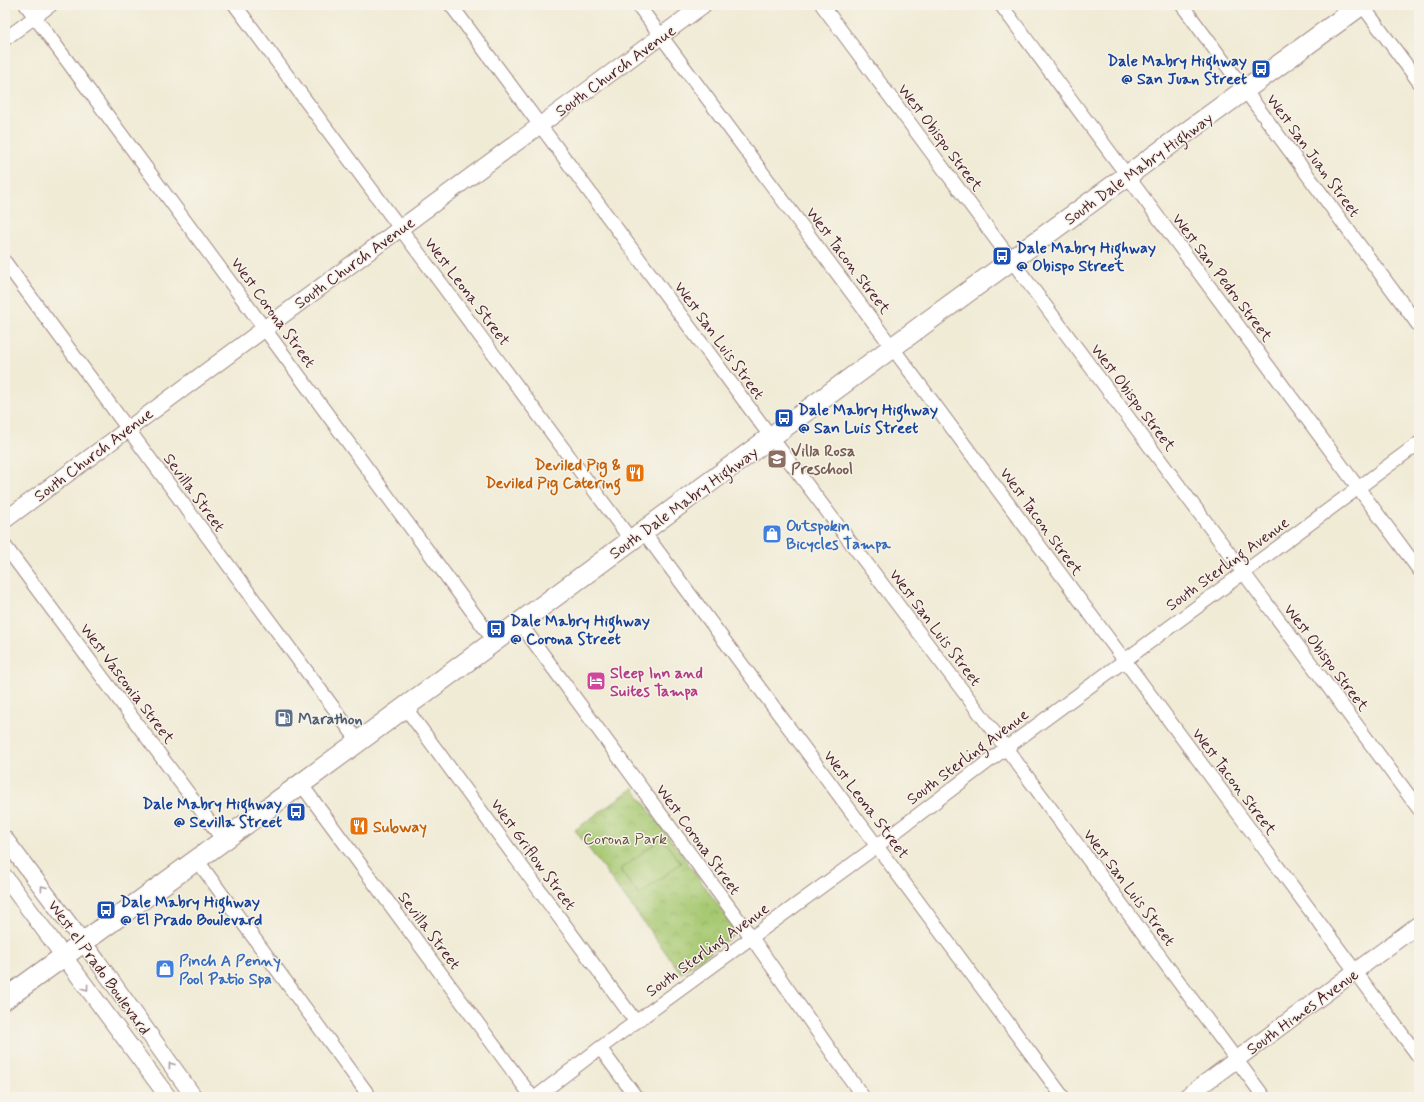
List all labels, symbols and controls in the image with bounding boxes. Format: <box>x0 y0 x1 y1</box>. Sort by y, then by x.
street label: South Church Avenue <box>551 20 680 122</box>
place label: Dale Mabry Highway @ San Juan Street <box>1107 51 1247 90</box>
bus stop icon: Dale Mabry Highway @ San Juan Street <box>1250 58 1272 80</box>
street label: West Obispo Street <box>893 80 987 196</box>
street label: West San Juan Street <box>1261 90 1365 222</box>
street label: South Dale Mabry Highway <box>1060 108 1218 231</box>
street label: West Tacon Street <box>801 203 895 319</box>
street label: West San Pedro Street <box>1167 210 1277 347</box>
street label: South Church Avenue <box>290 212 419 314</box>
street label: West Leona Street <box>419 233 515 351</box>
place label: Dale Mabry Highway @ Obispo Street <box>1016 238 1156 277</box>
bus stop icon: Dale Mabry Highway @ Obispo Street <box>991 245 1013 267</box>
street label: West Corona Street <box>226 253 320 372</box>
street label: West San Luis Street <box>669 278 769 404</box>
street label: West Obispo Street <box>1086 340 1180 456</box>
place label: Dale Mabry Highway @ San Luis Street <box>798 400 938 439</box>
street label: South Church Avenue <box>30 403 158 507</box>
bus stop icon: Dale Mabry Highway @ San Luis Street <box>773 407 795 429</box>
place label: Villa Rosa Preschool <box>791 441 855 480</box>
street label: South Dale Mabry Highway <box>605 442 763 565</box>
school or university icon: Villa Rosa Preschool <box>766 448 788 470</box>
street label: Sevilla Street <box>158 449 229 536</box>
place label: Deviled Pig & Deviled Pig Catering <box>485 455 621 496</box>
restaurant icon: Deviled Pig & Deviled Pig Catering <box>624 462 646 484</box>
street label: West Tacon Street <box>994 464 1088 581</box>
street label: South Sterling Avenue <box>1162 512 1294 617</box>
place label: Outspokin Bicycles Tampa <box>786 516 891 555</box>
shop icon: Outspokin Bicycles Tampa <box>761 523 783 545</box>
street label: West San Luis Street <box>884 565 986 691</box>
street label: West Obispo Street <box>1279 600 1373 716</box>
place label: Dale Mabry Highway @ Corona Street <box>510 611 650 650</box>
bus stop icon: Dale Mabry Highway @ Corona Street <box>485 618 507 640</box>
street label: West Vasconia Street <box>75 619 179 749</box>
place label: Sleep Inn and Suites Tampa <box>610 663 703 702</box>
hotel icon: Sleep Inn and Suites Tampa <box>585 670 607 692</box>
street label: South Sterling Avenue <box>903 704 1034 811</box>
fuel station icon: Marathon <box>273 707 295 729</box>
place label: Marathon <box>298 709 363 730</box>
street label: West Tacon Street <box>1187 724 1281 840</box>
street label: West Leona Street <box>818 746 914 864</box>
street label: West Corona Street <box>651 780 745 899</box>
place label: Dale Mabry Highway @ Sevilla Street <box>142 794 282 833</box>
street label: West Griflow Street <box>485 795 580 915</box>
bus stop icon: Dale Mabry Highway @ Sevilla Street <box>285 801 307 823</box>
restaurant icon: Subway <box>348 815 370 837</box>
place label: Subway <box>373 817 427 838</box>
street label: West San Luis Street <box>1078 825 1180 951</box>
park label: Corona Park <box>583 829 667 850</box>
one-way arrow <box>40 886 47 893</box>
street label: Sevilla Street <box>393 888 465 974</box>
place label: Dale Mabry Highway @ El Prado Boulevard <box>120 892 262 931</box>
street label: West el Prado Boulevard <box>43 896 155 1040</box>
street label: South Sterling Avenue <box>642 898 774 1003</box>
bus stop icon: Dale Mabry Highway @ El Prado Boulevard <box>95 899 117 921</box>
place label: Pinch A Penny Pool Patio Spa <box>179 951 281 990</box>
shop icon: Pinch A Penny Pool Patio Spa <box>154 958 176 980</box>
street label: South Himes Avenue <box>1243 964 1364 1060</box>
one-way arrow <box>81 984 89 991</box>
one-way arrow <box>169 1063 176 1070</box>

